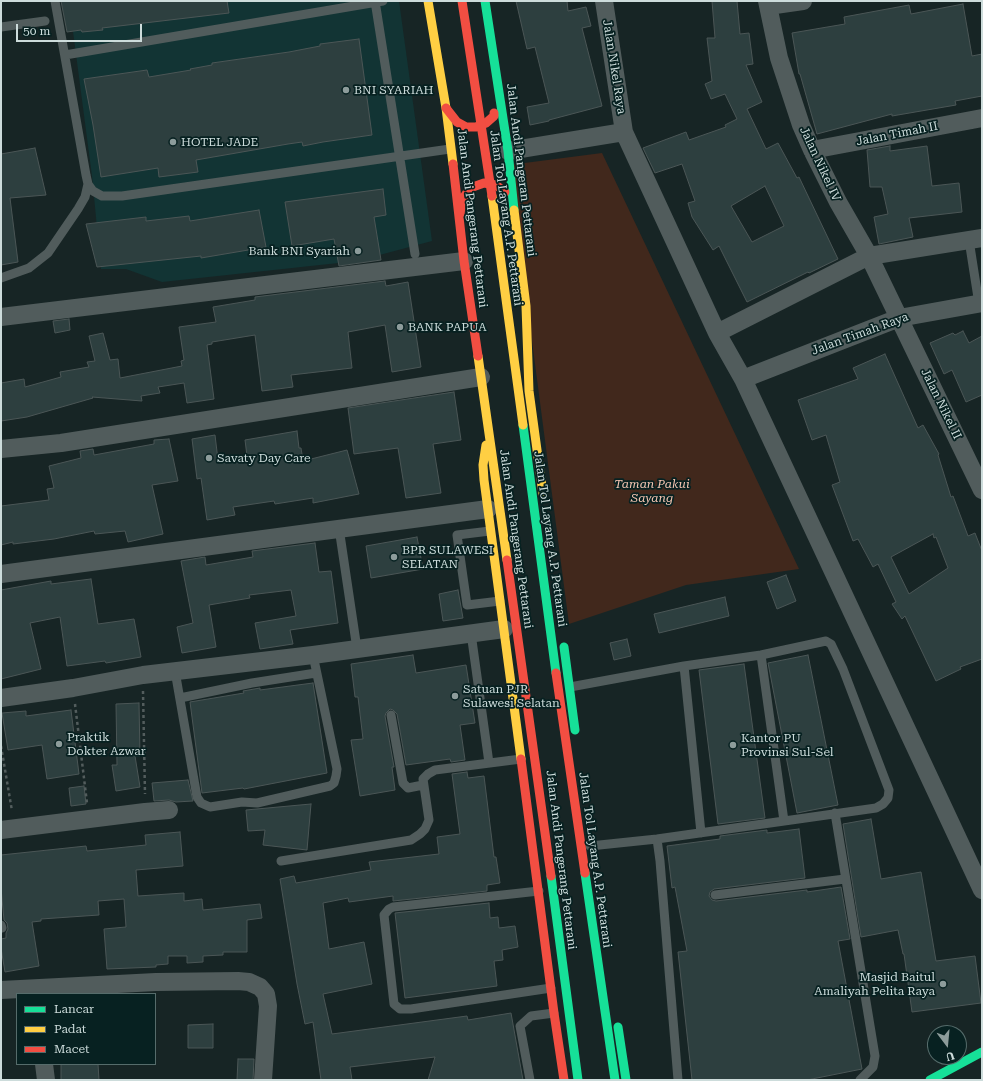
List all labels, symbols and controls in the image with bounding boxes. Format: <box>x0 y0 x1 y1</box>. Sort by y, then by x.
scale bar <box>18 16 144 42</box>
street label: Jalan Nikel Raya <box>599 19 629 115</box>
text: 50 m <box>23 24 50 38</box>
place label: BNI SYARIAH <box>354 83 434 97</box>
street label: Jalan Andi Pangeran Pettarani <box>503 83 539 257</box>
marker: BNI SYARIAH <box>341 85 351 95</box>
street label: Jalan Timah II <box>855 119 939 149</box>
street label: Jalan Nikel IV <box>796 124 844 204</box>
street label: Jalan Andi Pangerang Pettarani <box>454 127 490 309</box>
street label: Jalan Tol Layang A.P. Pettarani <box>487 129 525 307</box>
place label: HOTEL JADE <box>181 135 258 149</box>
marker: HOTEL JADE <box>168 137 178 147</box>
place label: Bank BNI Syariah <box>248 244 350 258</box>
marker: Bank BNI Syariah <box>353 246 363 256</box>
street label: Jalan Timah Raya <box>810 310 910 358</box>
place label: BANK PAPUA <box>408 320 487 334</box>
marker: BANK PAPUA <box>395 322 405 332</box>
street label: Jalan Nikel II <box>918 366 964 442</box>
street label: Jalan Andi Pangerang Pettarani <box>496 449 536 629</box>
street label: Jalan Tol Layang A.P. Pettarani <box>531 450 569 628</box>
place label: Savaty Day Care <box>217 451 311 465</box>
marker: Savaty Day Care <box>204 453 214 463</box>
park label: Taman Pakui Sayang <box>614 477 690 505</box>
place label: BPR SULAWESI SELATAN <box>402 543 493 571</box>
marker: BPR SULAWESI SELATAN <box>389 552 399 562</box>
place label: Satuan PJR Sulawesi Selatan <box>463 682 560 710</box>
marker: Satuan PJR Sulawesi Selatan <box>450 691 460 701</box>
place label: Praktik Dokter Azwar <box>67 730 146 758</box>
place label: Kantor PU Provinsi Sul-Sel <box>741 731 834 759</box>
marker: Praktik Dokter Azwar <box>54 739 64 749</box>
marker: Kantor PU Provinsi Sul-Sel <box>728 740 738 750</box>
street label: Jalan Andi Pangerang Pettarani <box>543 769 579 951</box>
street label: Jalan Tol Layang A.P. Pettarani <box>576 771 614 949</box>
place label: Masjid Baitul Amaliyah Pelita Raya <box>814 970 935 998</box>
marker: Masjid Baitul Amaliyah Pelita Raya <box>938 979 948 989</box>
legend <box>16 993 156 1065</box>
text: Lancar <box>54 1002 94 1016</box>
text: Padat <box>54 1022 86 1036</box>
north arrow <box>927 1025 967 1065</box>
text: Macet <box>54 1042 89 1056</box>
text: U <box>944 1049 956 1063</box>

